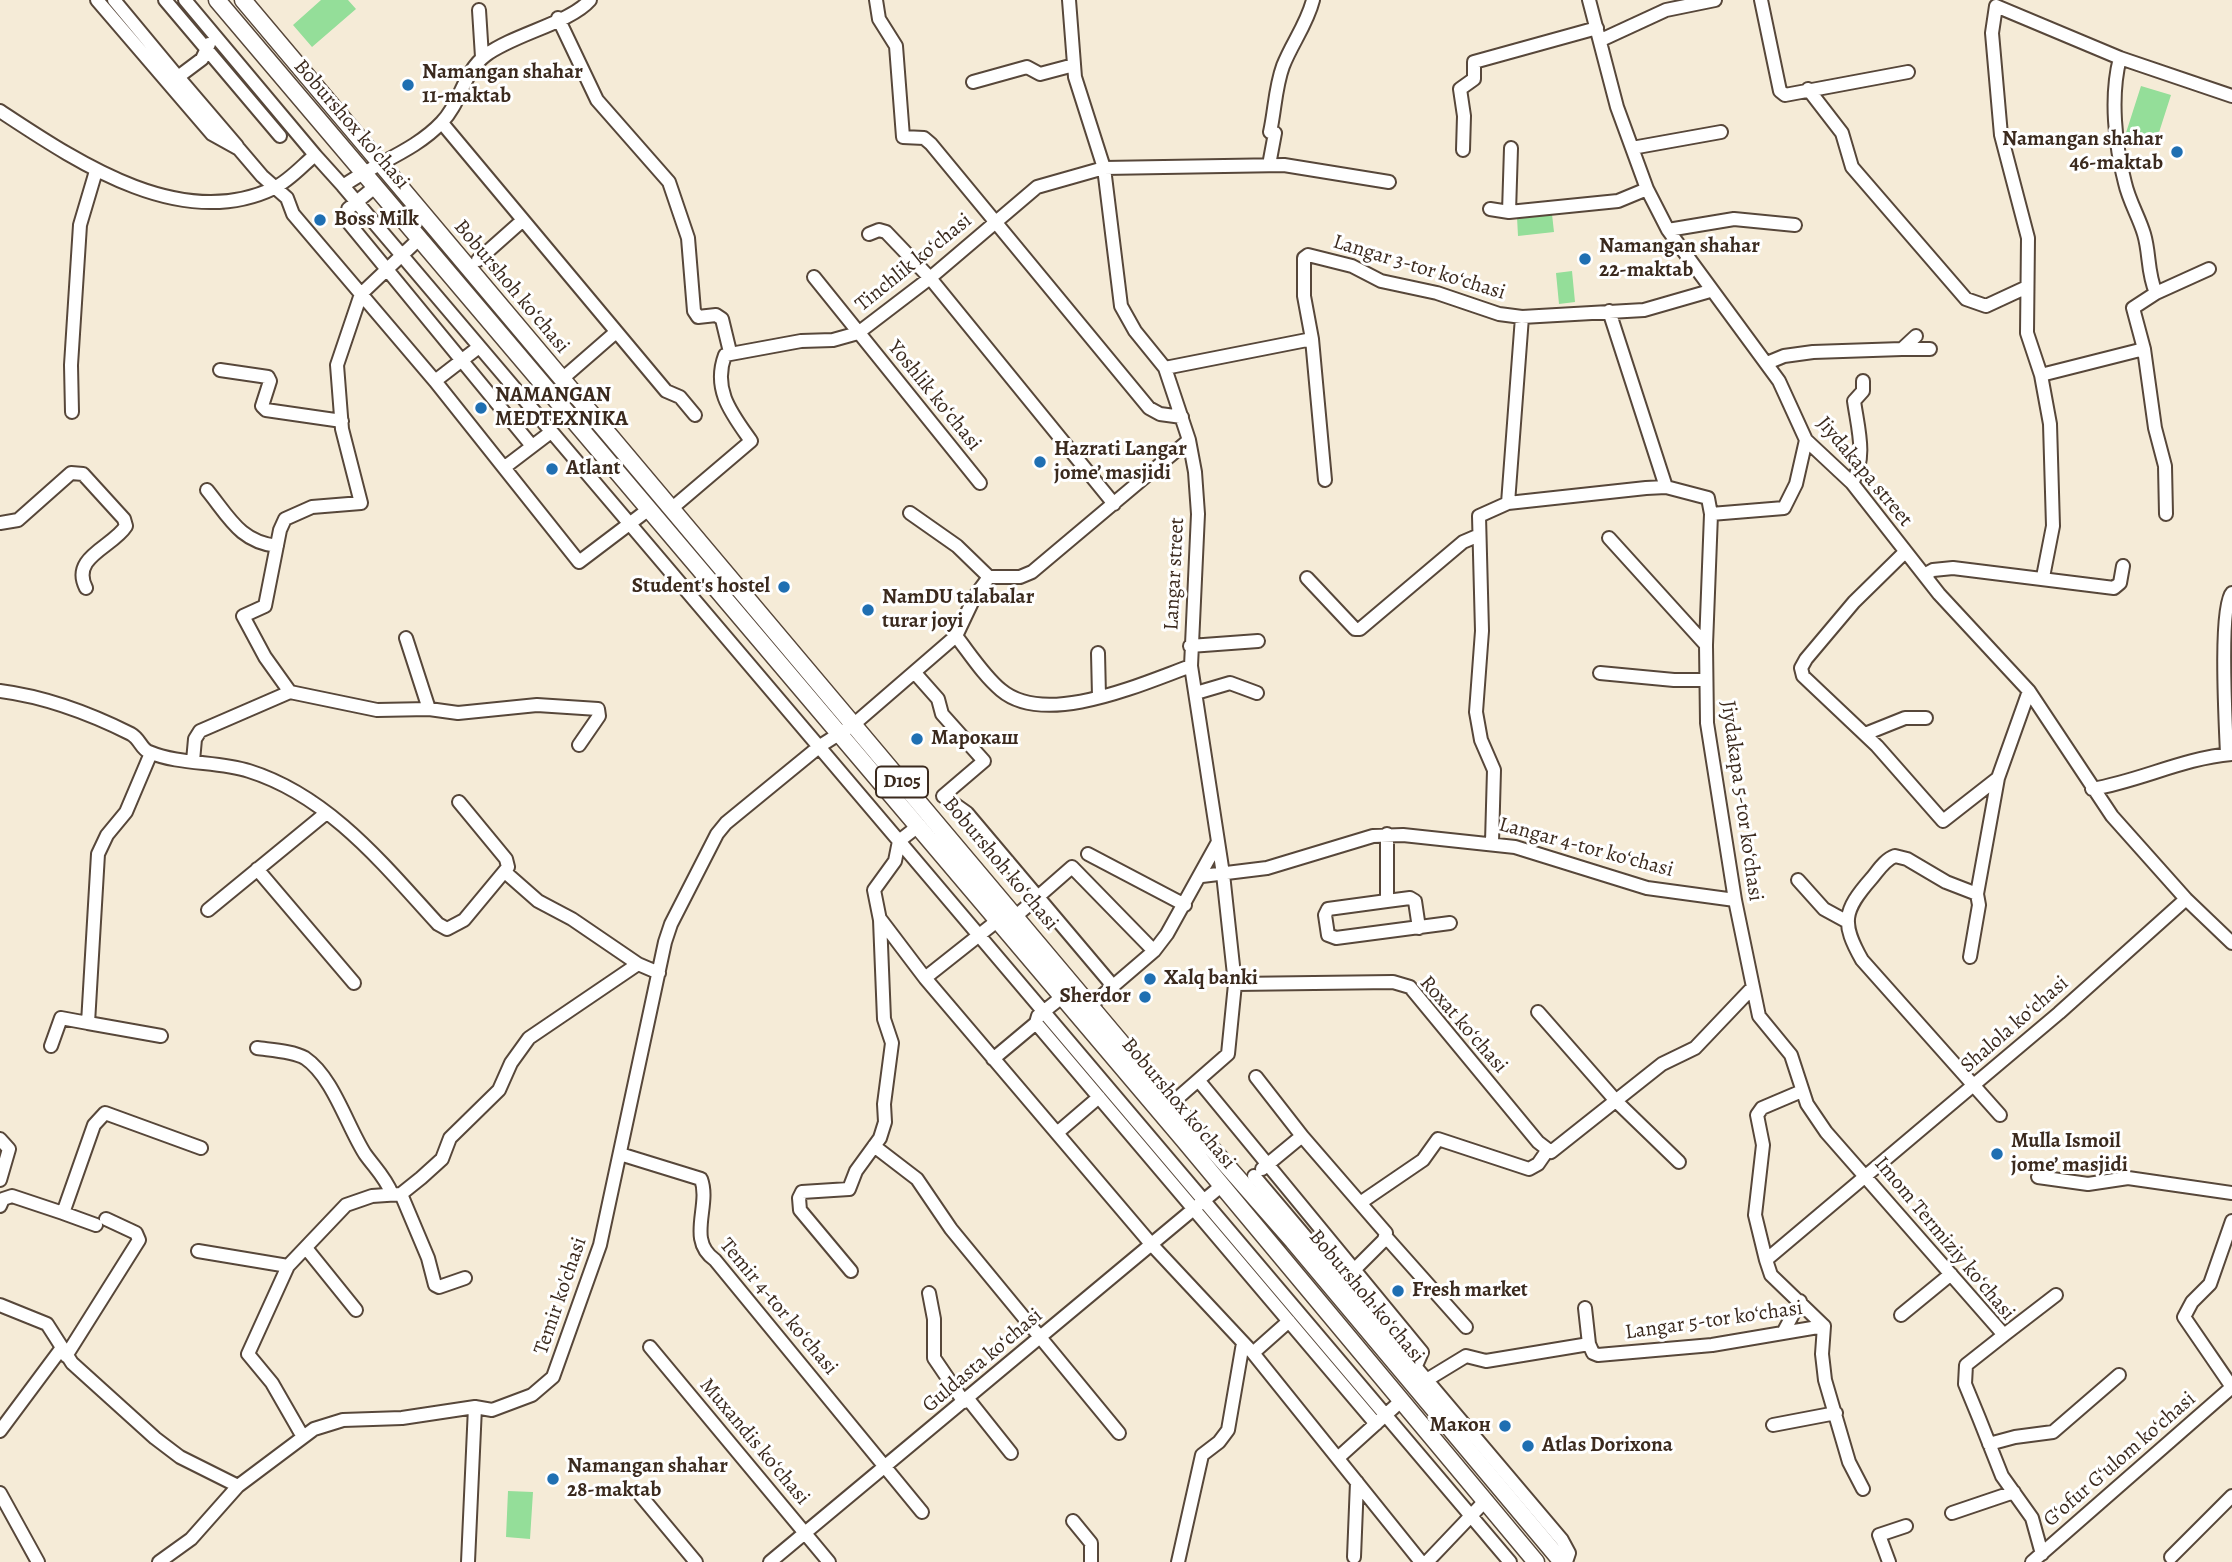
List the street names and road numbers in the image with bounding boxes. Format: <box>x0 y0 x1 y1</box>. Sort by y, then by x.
street label: Boburshox ko'chasi <box>288 55 414 195</box>
street label: Tinchlik koʻchasi <box>851 208 977 318</box>
street label: Boburshoh koʻchasi <box>448 215 574 359</box>
street label: Langar 3-tor koʻchasi <box>1330 230 1508 306</box>
street label: Yoshlik koʻchasi <box>882 336 986 456</box>
street label: Jiydakapa street <box>1811 412 1917 532</box>
street label: Langar street <box>1159 517 1191 631</box>
street label: Jiydakapa 5-tor koʻchasi <box>1714 699 1768 903</box>
road number: D105 <box>876 766 928 797</box>
street label: Boburshoh koʻchasi <box>937 792 1063 936</box>
street label: Langar 4-tor koʻchasi <box>1496 813 1676 883</box>
street label: Roxat koʻchasi <box>1414 971 1512 1079</box>
street label: Shalola koʻchasi <box>1956 971 2074 1079</box>
street label: Boburshox ko'chasi <box>1116 1033 1240 1175</box>
street label: Imom Termiziy koʻchasi <box>1868 1152 2020 1326</box>
street label: Boburshoh koʻchasi <box>1303 1225 1429 1369</box>
street label: Temir ko'chasi <box>529 1234 593 1358</box>
street label: Temir 4-tor koʻchasi <box>713 1234 843 1380</box>
street label: Langar 5-tor koʻchasi <box>1624 1296 1804 1346</box>
street label: Guldasta koʻchasi <box>918 1303 1048 1419</box>
street label: Muxandis koʻchasi <box>694 1373 814 1511</box>
street label: Gʻofur Gʻulom koʻchasi <box>2039 1387 2201 1533</box>

